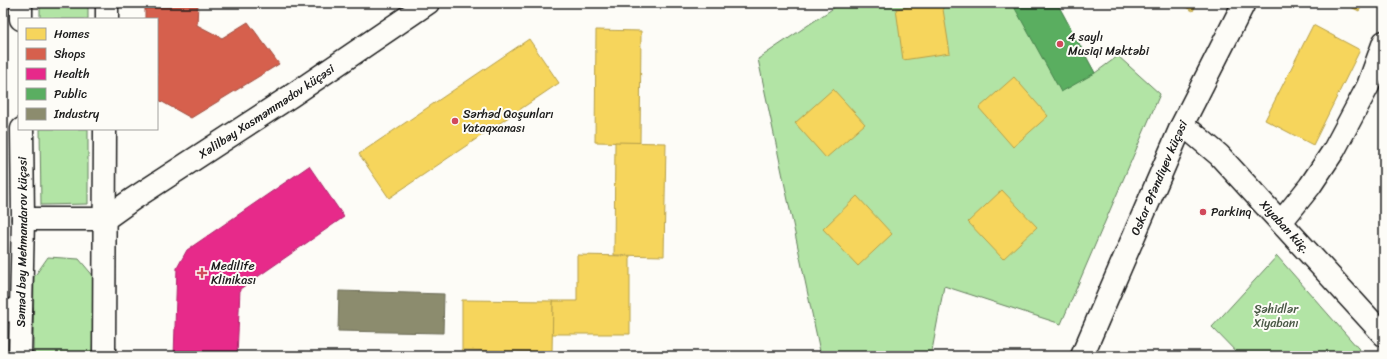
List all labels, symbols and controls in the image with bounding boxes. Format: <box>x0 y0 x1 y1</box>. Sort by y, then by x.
legend <box>18 18 158 130</box>
text: Homes <box>54 23 90 45</box>
place label: 4 saylı Musiqi Məktəbi <box>1068 26 1150 62</box>
marker: 4 saylı Musiqi Məktəbi <box>1055 39 1065 49</box>
text: Shops <box>54 43 85 65</box>
street label: Xəlilbəy Xasməmmədov küçəsi <box>193 58 340 165</box>
text: Health <box>54 63 90 85</box>
text: Public <box>54 83 87 105</box>
text: Industry <box>53 103 100 125</box>
place label: Sərhəd Qoşunları Yataqxanası <box>463 103 554 139</box>
marker: Sərhəd Qoşunları Yataqxanası <box>450 116 460 126</box>
street label: Oskar Əfəndiyev küçəsi <box>1124 116 1194 239</box>
street label: Səməd bəy Mehmandarov küçəsi <box>10 156 34 327</box>
street label: Xiyaban küç. <box>1253 194 1316 259</box>
place label: Parkinq <box>1211 201 1251 223</box>
marker: Parkinq <box>1198 207 1208 217</box>
place label: Medilife Klinikası <box>211 255 256 291</box>
marker: Medilife Klinikası <box>196 267 208 279</box>
park label: Şəhidlər Xiyabanı <box>1252 298 1299 334</box>

